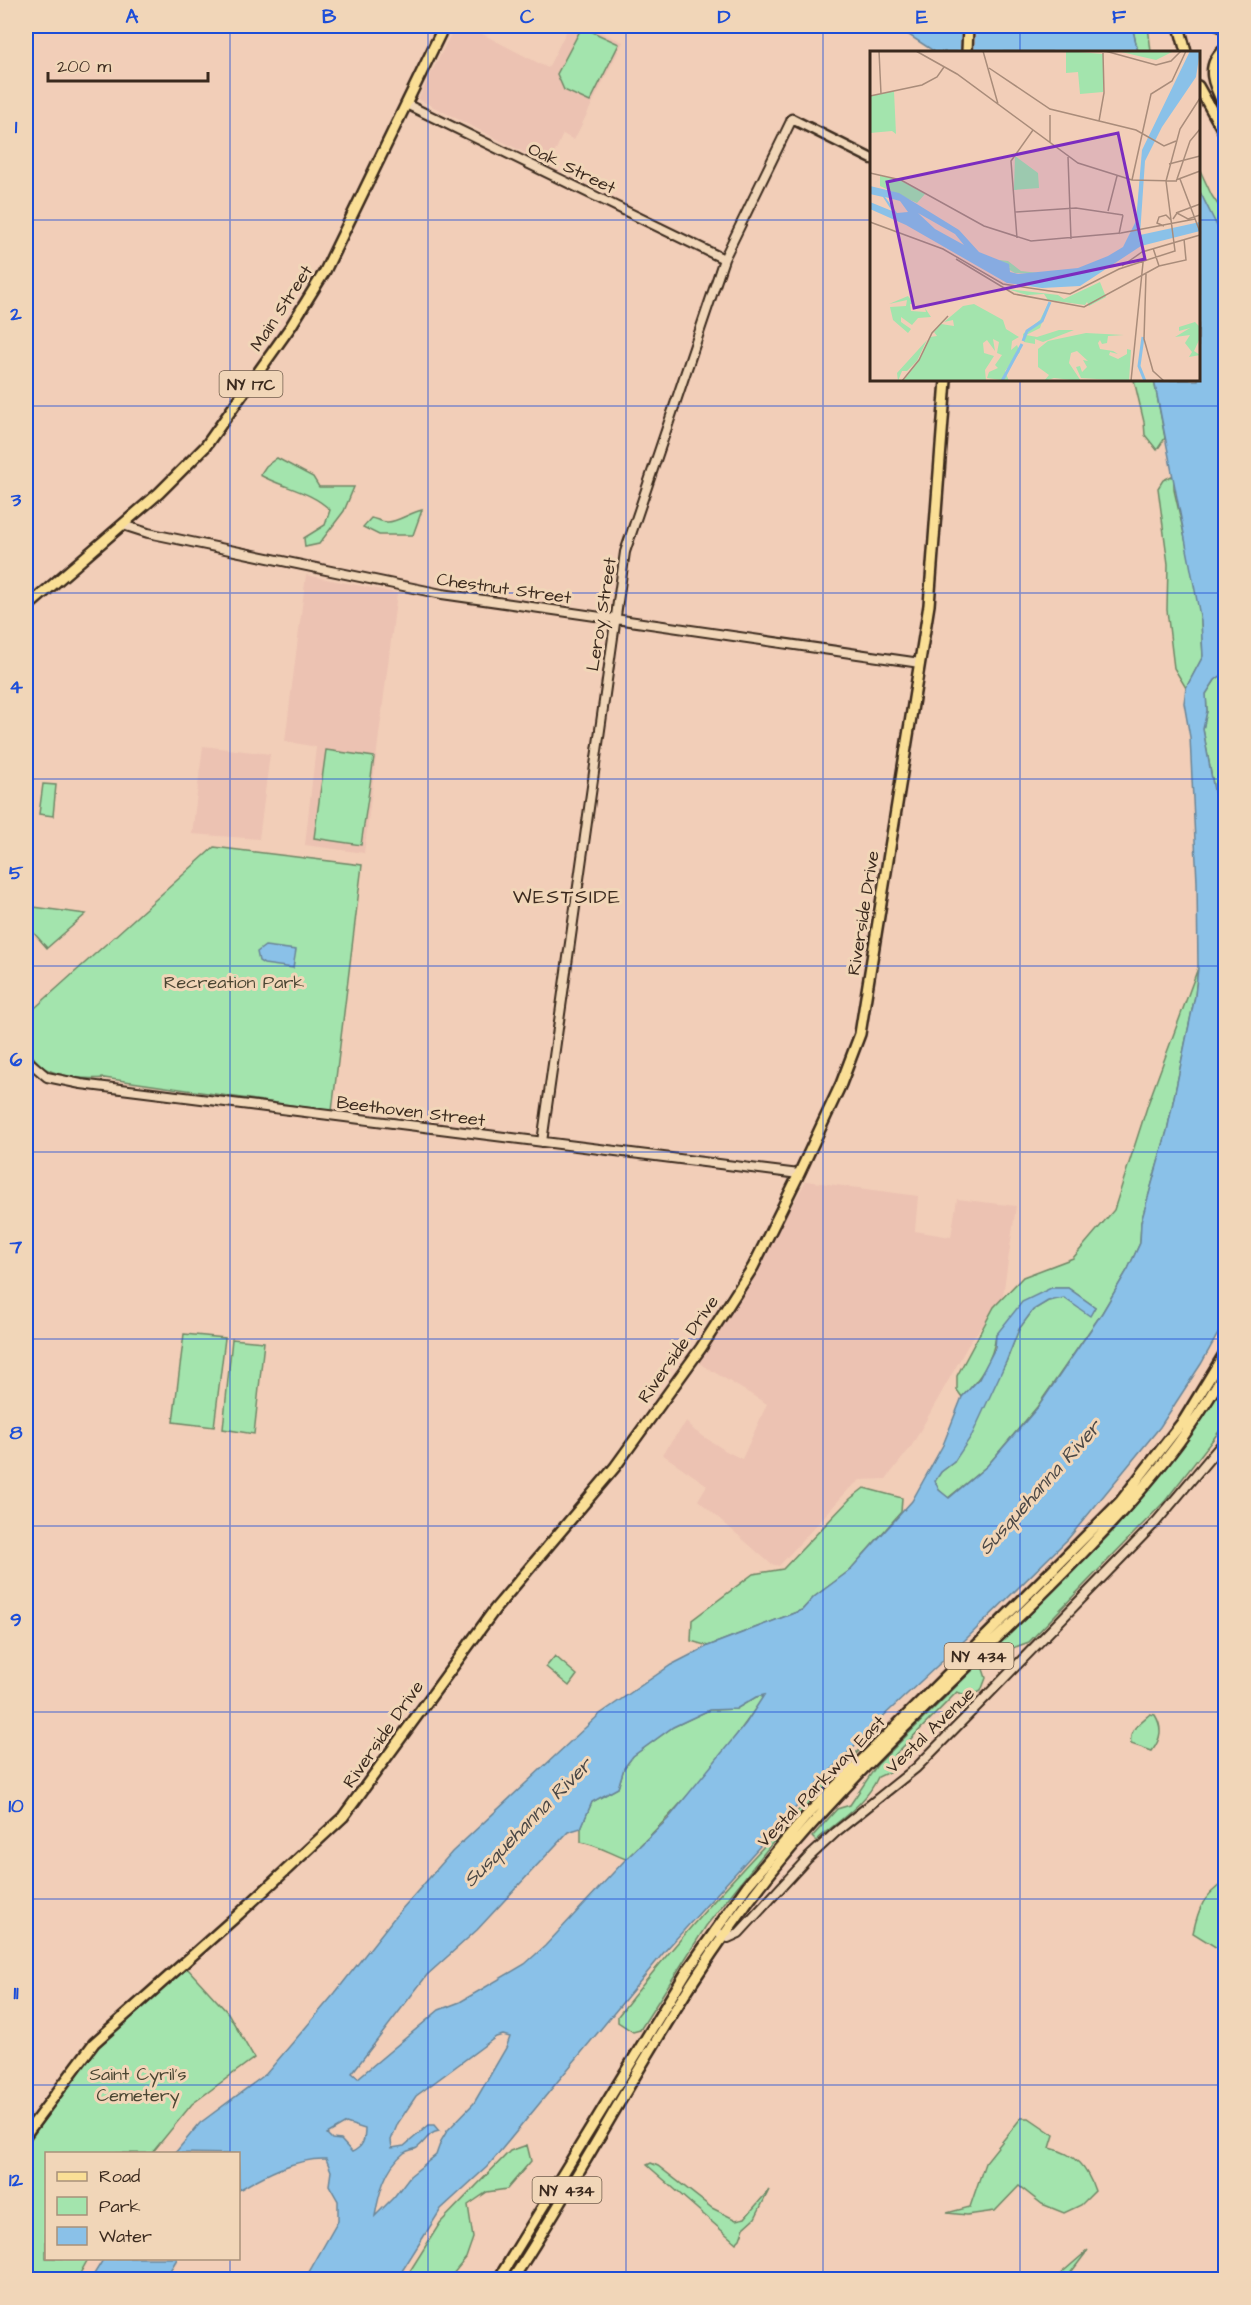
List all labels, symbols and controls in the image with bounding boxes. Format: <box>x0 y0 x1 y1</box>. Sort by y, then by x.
text: A <box>126 3 139 31</box>
text: B <box>322 3 337 31</box>
text: C <box>520 3 535 31</box>
text: D <box>718 3 731 31</box>
text: E <box>916 3 928 31</box>
text: F <box>1112 3 1127 31</box>
scale bar <box>48 45 208 83</box>
inset map <box>870 51 1200 381</box>
text: 200 m <box>57 54 111 79</box>
text: 1 <box>15 113 18 141</box>
street label: Oak Street <box>524 136 621 201</box>
street label: Main Street <box>244 260 319 356</box>
text: 2 <box>9 300 22 328</box>
road number: NY 17C <box>220 371 282 397</box>
text: 3 <box>10 486 22 514</box>
street label: Leroy Street <box>580 555 624 673</box>
street label: Chestnut Street <box>435 567 574 610</box>
text: 4 <box>9 673 23 701</box>
street label: Riverside Drive <box>841 849 886 977</box>
text: 5 <box>9 859 24 887</box>
district label: WESTSIDE <box>513 883 621 911</box>
park label: Recreation Park <box>164 970 304 995</box>
text: 6 <box>10 1046 23 1074</box>
street label: Beethoven Street <box>335 1090 487 1133</box>
text: 7 <box>9 1233 23 1261</box>
street label: Riverside Drive <box>632 1290 725 1408</box>
water label: Susquehanna River <box>972 1413 1109 1561</box>
text: 8 <box>10 1419 23 1447</box>
text: 9 <box>10 1606 22 1634</box>
road number: NY 434 <box>944 1643 1014 1669</box>
street label: Riverside Drive <box>337 1675 430 1793</box>
street label: Vestal Avenue <box>880 1681 981 1779</box>
street label: Vestal Parkway East <box>752 1709 892 1854</box>
water label: Susquehanna River <box>457 1751 600 1893</box>
text: 10 <box>8 1792 24 1820</box>
text: 11 <box>13 1979 19 2007</box>
park label: Saint Cyril's Cemetery <box>90 2062 187 2109</box>
legend <box>45 2152 240 2260</box>
text: Road <box>99 2164 140 2189</box>
text: 12 <box>9 2166 24 2194</box>
road number: NY 434 <box>532 2177 602 2203</box>
text: Park <box>99 2194 141 2219</box>
text: Water <box>99 2224 152 2249</box>

